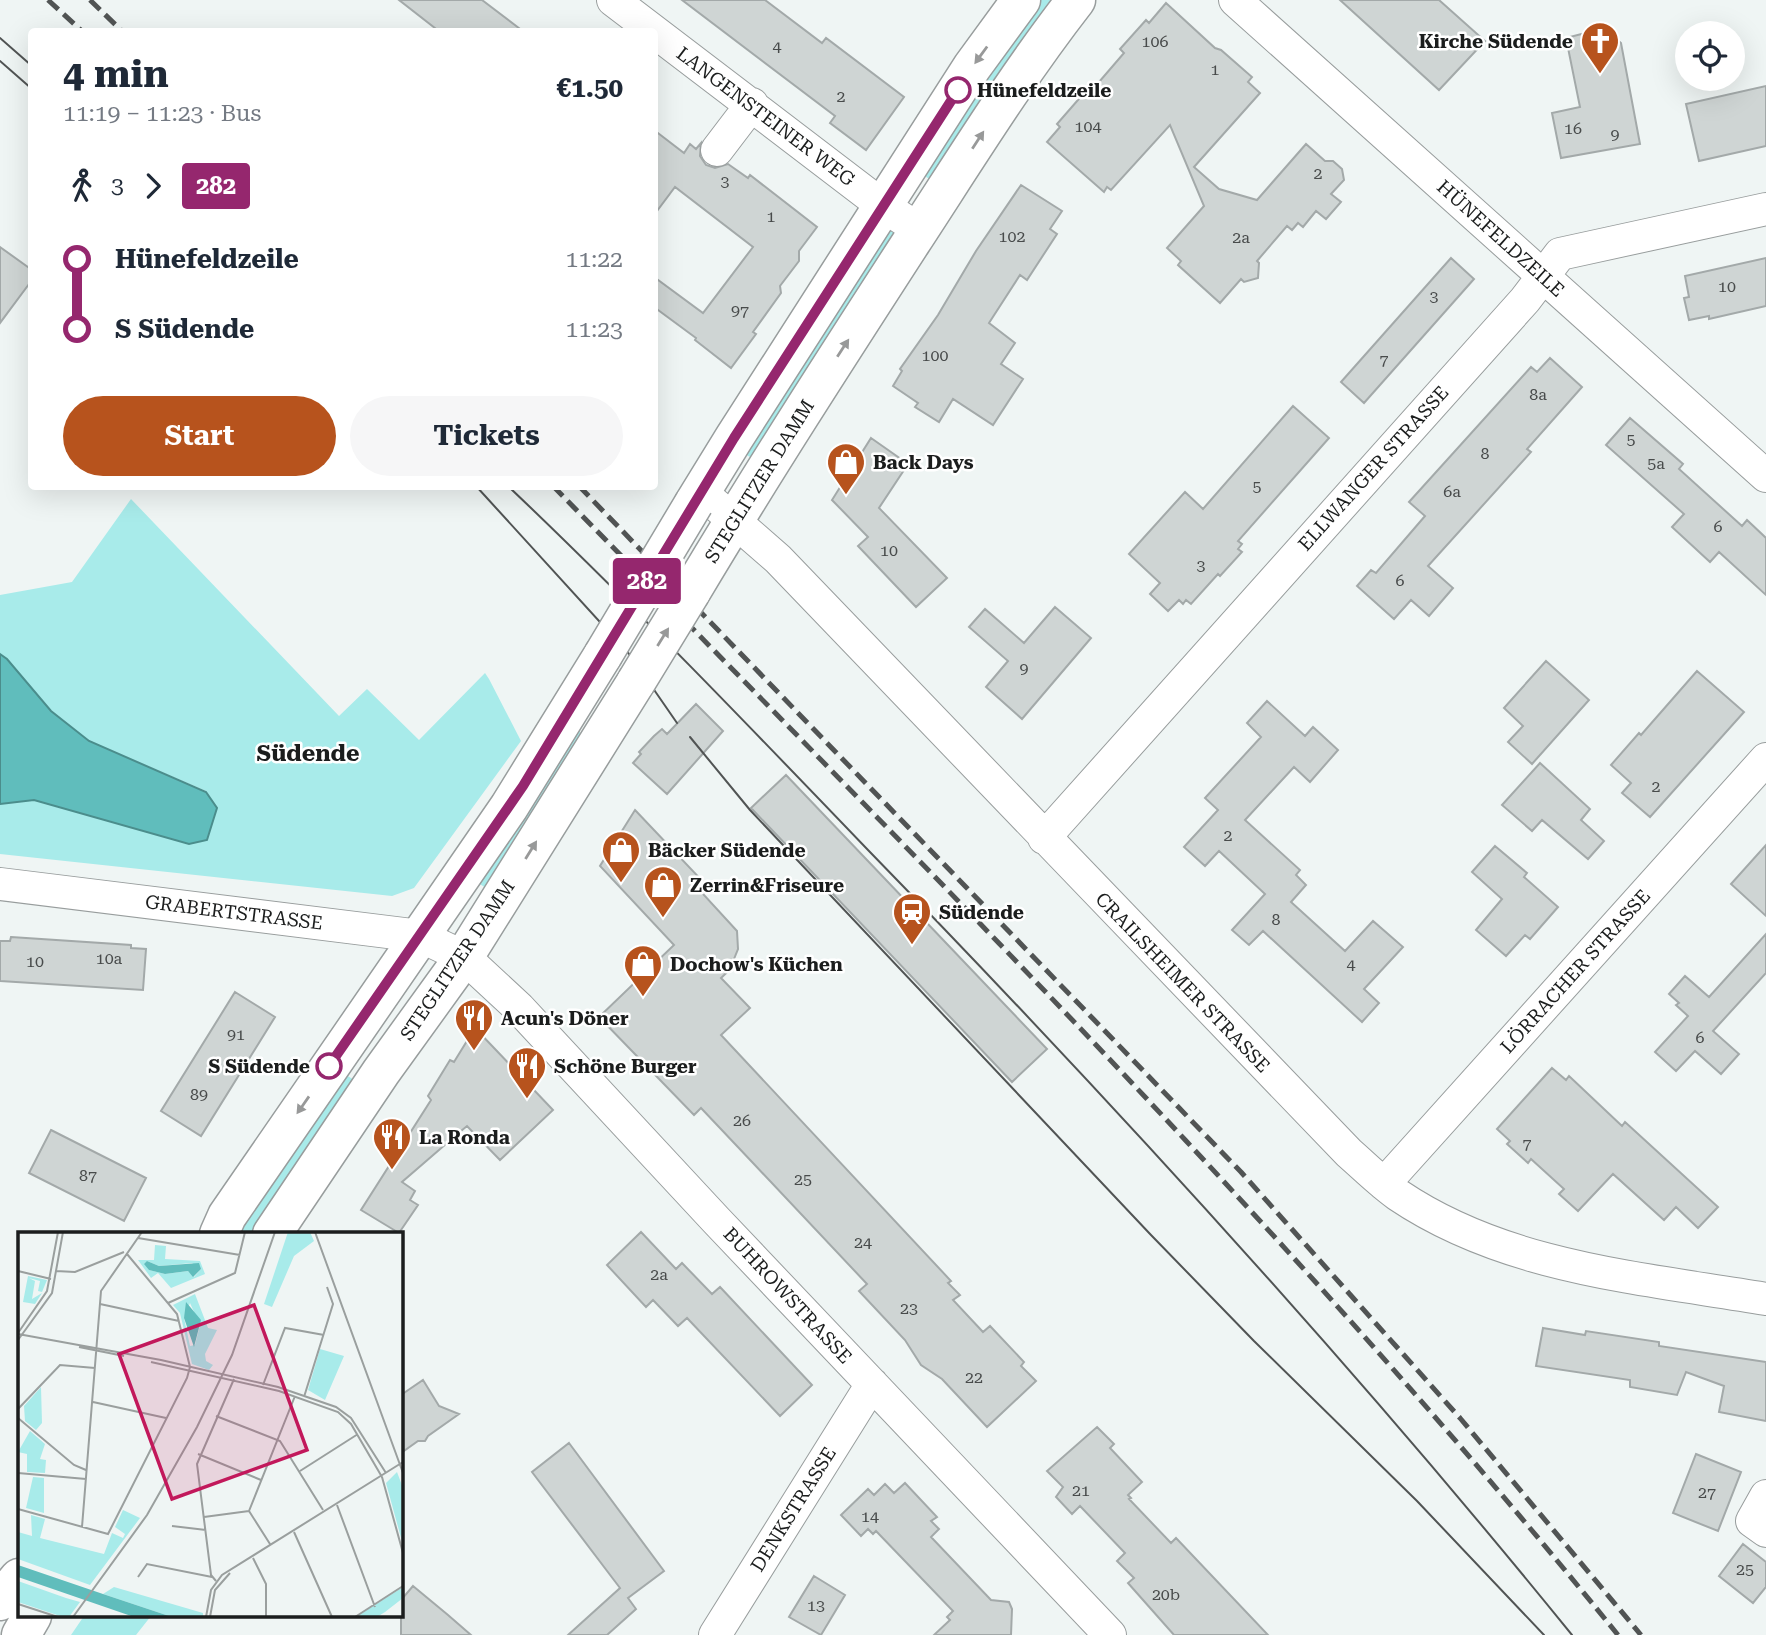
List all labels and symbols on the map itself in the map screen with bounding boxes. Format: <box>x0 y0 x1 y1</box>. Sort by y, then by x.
church icon: Kirche Südende <box>1579 20 1621 75</box>
place label: Kirche Südende <box>1419 30 1573 53</box>
house number: 106 <box>1142 32 1168 51</box>
house number: 4 <box>773 37 782 56</box>
street label: LANGENSTEINER WEG <box>672 42 860 191</box>
one-way arrow <box>974 46 988 64</box>
house number: 1 <box>1211 60 1220 79</box>
marker: Hünefeldzeile <box>945 77 971 103</box>
place label: Hünefeldzeile <box>977 79 1111 102</box>
house number: 2 <box>837 87 846 106</box>
house number: 104 <box>1075 117 1101 136</box>
house number: 16 <box>1564 119 1582 138</box>
house number: 9 <box>1611 125 1620 144</box>
one-way arrow <box>971 131 984 150</box>
house number: 2 <box>1314 164 1323 183</box>
house number: 3 <box>721 172 730 191</box>
street label: HÜNEFELDZEILE <box>1432 175 1569 302</box>
house number: 1 <box>767 207 776 226</box>
house number: 102 <box>999 227 1025 246</box>
house number: 2a <box>1232 228 1250 247</box>
house number: 10 <box>1718 277 1736 296</box>
house number: 3 <box>1430 287 1439 306</box>
house number: 97 <box>731 301 749 320</box>
one-way arrow <box>836 339 849 358</box>
house number: 100 <box>922 346 948 365</box>
house number: 7 <box>1380 350 1389 369</box>
street label: ELLWANGER STRASSE <box>1293 381 1453 555</box>
house number: 8a <box>1529 385 1547 404</box>
street label: STEGLITZER DAMM <box>700 395 819 567</box>
house number: 5 <box>1627 430 1636 449</box>
shop icon: Back Days <box>825 441 867 496</box>
house number: 8 <box>1481 444 1490 463</box>
place label: Back Days <box>873 451 974 474</box>
house number: 5a <box>1647 454 1665 473</box>
house number: 5 <box>1253 477 1262 496</box>
house number: 6a <box>1443 482 1461 501</box>
house number: 6 <box>1714 517 1723 536</box>
house number: 10 <box>880 541 898 560</box>
house number: 3 <box>1197 556 1206 575</box>
line badge: 282 <box>607 558 687 604</box>
house number: 6 <box>1396 571 1405 590</box>
one-way arrow <box>657 627 669 646</box>
house number: 9 <box>1020 659 1029 678</box>
district label: Südende <box>257 740 359 767</box>
house number: 2 <box>1652 777 1661 796</box>
house number: 2 <box>1224 826 1233 845</box>
shop icon: Bäcker Südende <box>600 829 642 884</box>
place label: Bäcker Südende <box>648 839 806 862</box>
one-way arrow <box>524 840 537 859</box>
shop icon: Zerrin&Friseure <box>642 864 684 919</box>
place label: Zerrin&Friseure <box>690 874 844 897</box>
street label: STEGLITZER DAMM <box>395 876 520 1045</box>
street label: LÖRRACHER STRASSE <box>1496 885 1655 1058</box>
street label: CRAILSHEIMER STRASSE <box>1091 888 1275 1077</box>
street label: GRABERTSTRASSE <box>144 890 324 935</box>
station icon: Südende <box>891 891 933 946</box>
place label: Südende <box>939 901 1024 924</box>
house number: 8 <box>1272 910 1281 929</box>
shop icon: Dochow's Küchen <box>622 943 664 998</box>
house number: 10a <box>96 949 123 968</box>
house number: 10 <box>26 952 44 971</box>
place label: Dochow's Küchen <box>670 953 843 976</box>
house number: 4 <box>1347 955 1356 974</box>
restaurant icon: Acun's Döner <box>453 997 495 1052</box>
place label: Acun's Döner <box>501 1007 629 1030</box>
house number: 91 <box>227 1025 245 1044</box>
house number: 6 <box>1696 1028 1705 1047</box>
restaurant icon: Schöne Burger <box>506 1045 548 1100</box>
marker: S Südende <box>316 1053 342 1079</box>
place label: S Südende <box>208 1055 310 1078</box>
place label: Schöne Burger <box>554 1055 697 1078</box>
house number: 89 <box>190 1085 208 1104</box>
one-way arrow <box>296 1096 310 1114</box>
house number: 26 <box>733 1111 751 1130</box>
restaurant icon: La Ronda <box>371 1116 413 1171</box>
place label: La Ronda <box>419 1126 510 1149</box>
house number: 7 <box>1523 1134 1532 1153</box>
house number: 87 <box>79 1166 97 1185</box>
house number: 25 <box>794 1170 812 1189</box>
street label: BUHROWSTRASSE <box>719 1222 857 1368</box>
inset map <box>18 1232 402 1618</box>
house number: 24 <box>854 1233 872 1252</box>
house number: 2a <box>650 1265 668 1284</box>
house number: 23 <box>900 1299 918 1318</box>
house number: 22 <box>965 1368 983 1387</box>
street label: DENKSTRASSE <box>746 1443 841 1576</box>
house number: 21 <box>1072 1481 1090 1500</box>
house number: 27 <box>1698 1483 1716 1502</box>
house number: 14 <box>861 1507 879 1526</box>
house number: 25 <box>1736 1560 1754 1579</box>
house number: 20b <box>1152 1585 1180 1604</box>
house number: 13 <box>807 1596 825 1615</box>

